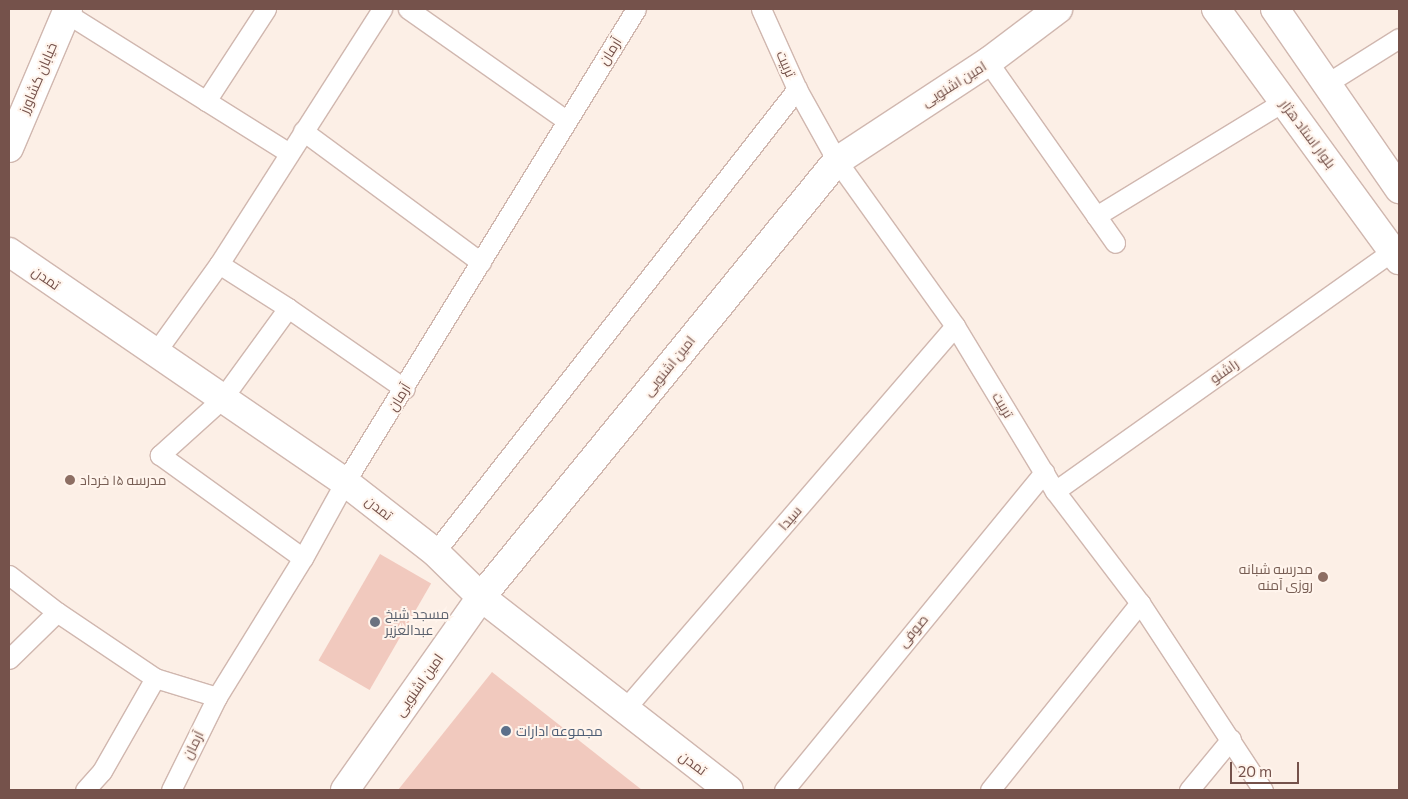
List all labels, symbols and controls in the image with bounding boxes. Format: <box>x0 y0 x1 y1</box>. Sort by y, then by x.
street label: آرمان <box>595 34 625 68</box>
street label: خیابان کشاورز <box>15 40 61 116</box>
street label: تربیت <box>773 48 799 80</box>
street label: امین اشنویی <box>919 58 989 110</box>
street label: بلوار استاد هژار <box>1277 96 1339 172</box>
street label: تمدن <box>29 263 63 293</box>
street label: امین اشنویی <box>640 332 698 400</box>
street label: راشنو <box>1206 355 1242 387</box>
street label: آرمان <box>384 380 414 414</box>
street label: تربیت <box>989 389 1017 421</box>
place label: مدرسه ۱۵ خرداد <box>80 472 166 488</box>
marker: مدرسه ۱۵ خرداد <box>64 474 76 486</box>
street label: تمدن <box>362 492 396 524</box>
street label: سیدا <box>775 502 805 534</box>
place label: مدرسه شبانه روزی آمنه <box>1239 561 1313 594</box>
marker: مدرسه شبانه روزی آمنه <box>1317 571 1329 583</box>
place label: مسجد شیخ عبدالعزیر <box>385 606 449 638</box>
street label: صوفی <box>894 611 932 651</box>
marker: مسجد شیخ عبدالعزیر <box>369 616 381 628</box>
street label: امین اشنویی <box>391 650 447 720</box>
place label: مجموعه ادارات <box>516 723 603 739</box>
marker: مجموعه ادارات <box>500 725 512 737</box>
street label: آرمان <box>179 728 207 762</box>
street label: تمدن <box>676 747 710 779</box>
scale bar <box>1233 752 1302 784</box>
text: 20 m <box>1238 762 1272 780</box>

